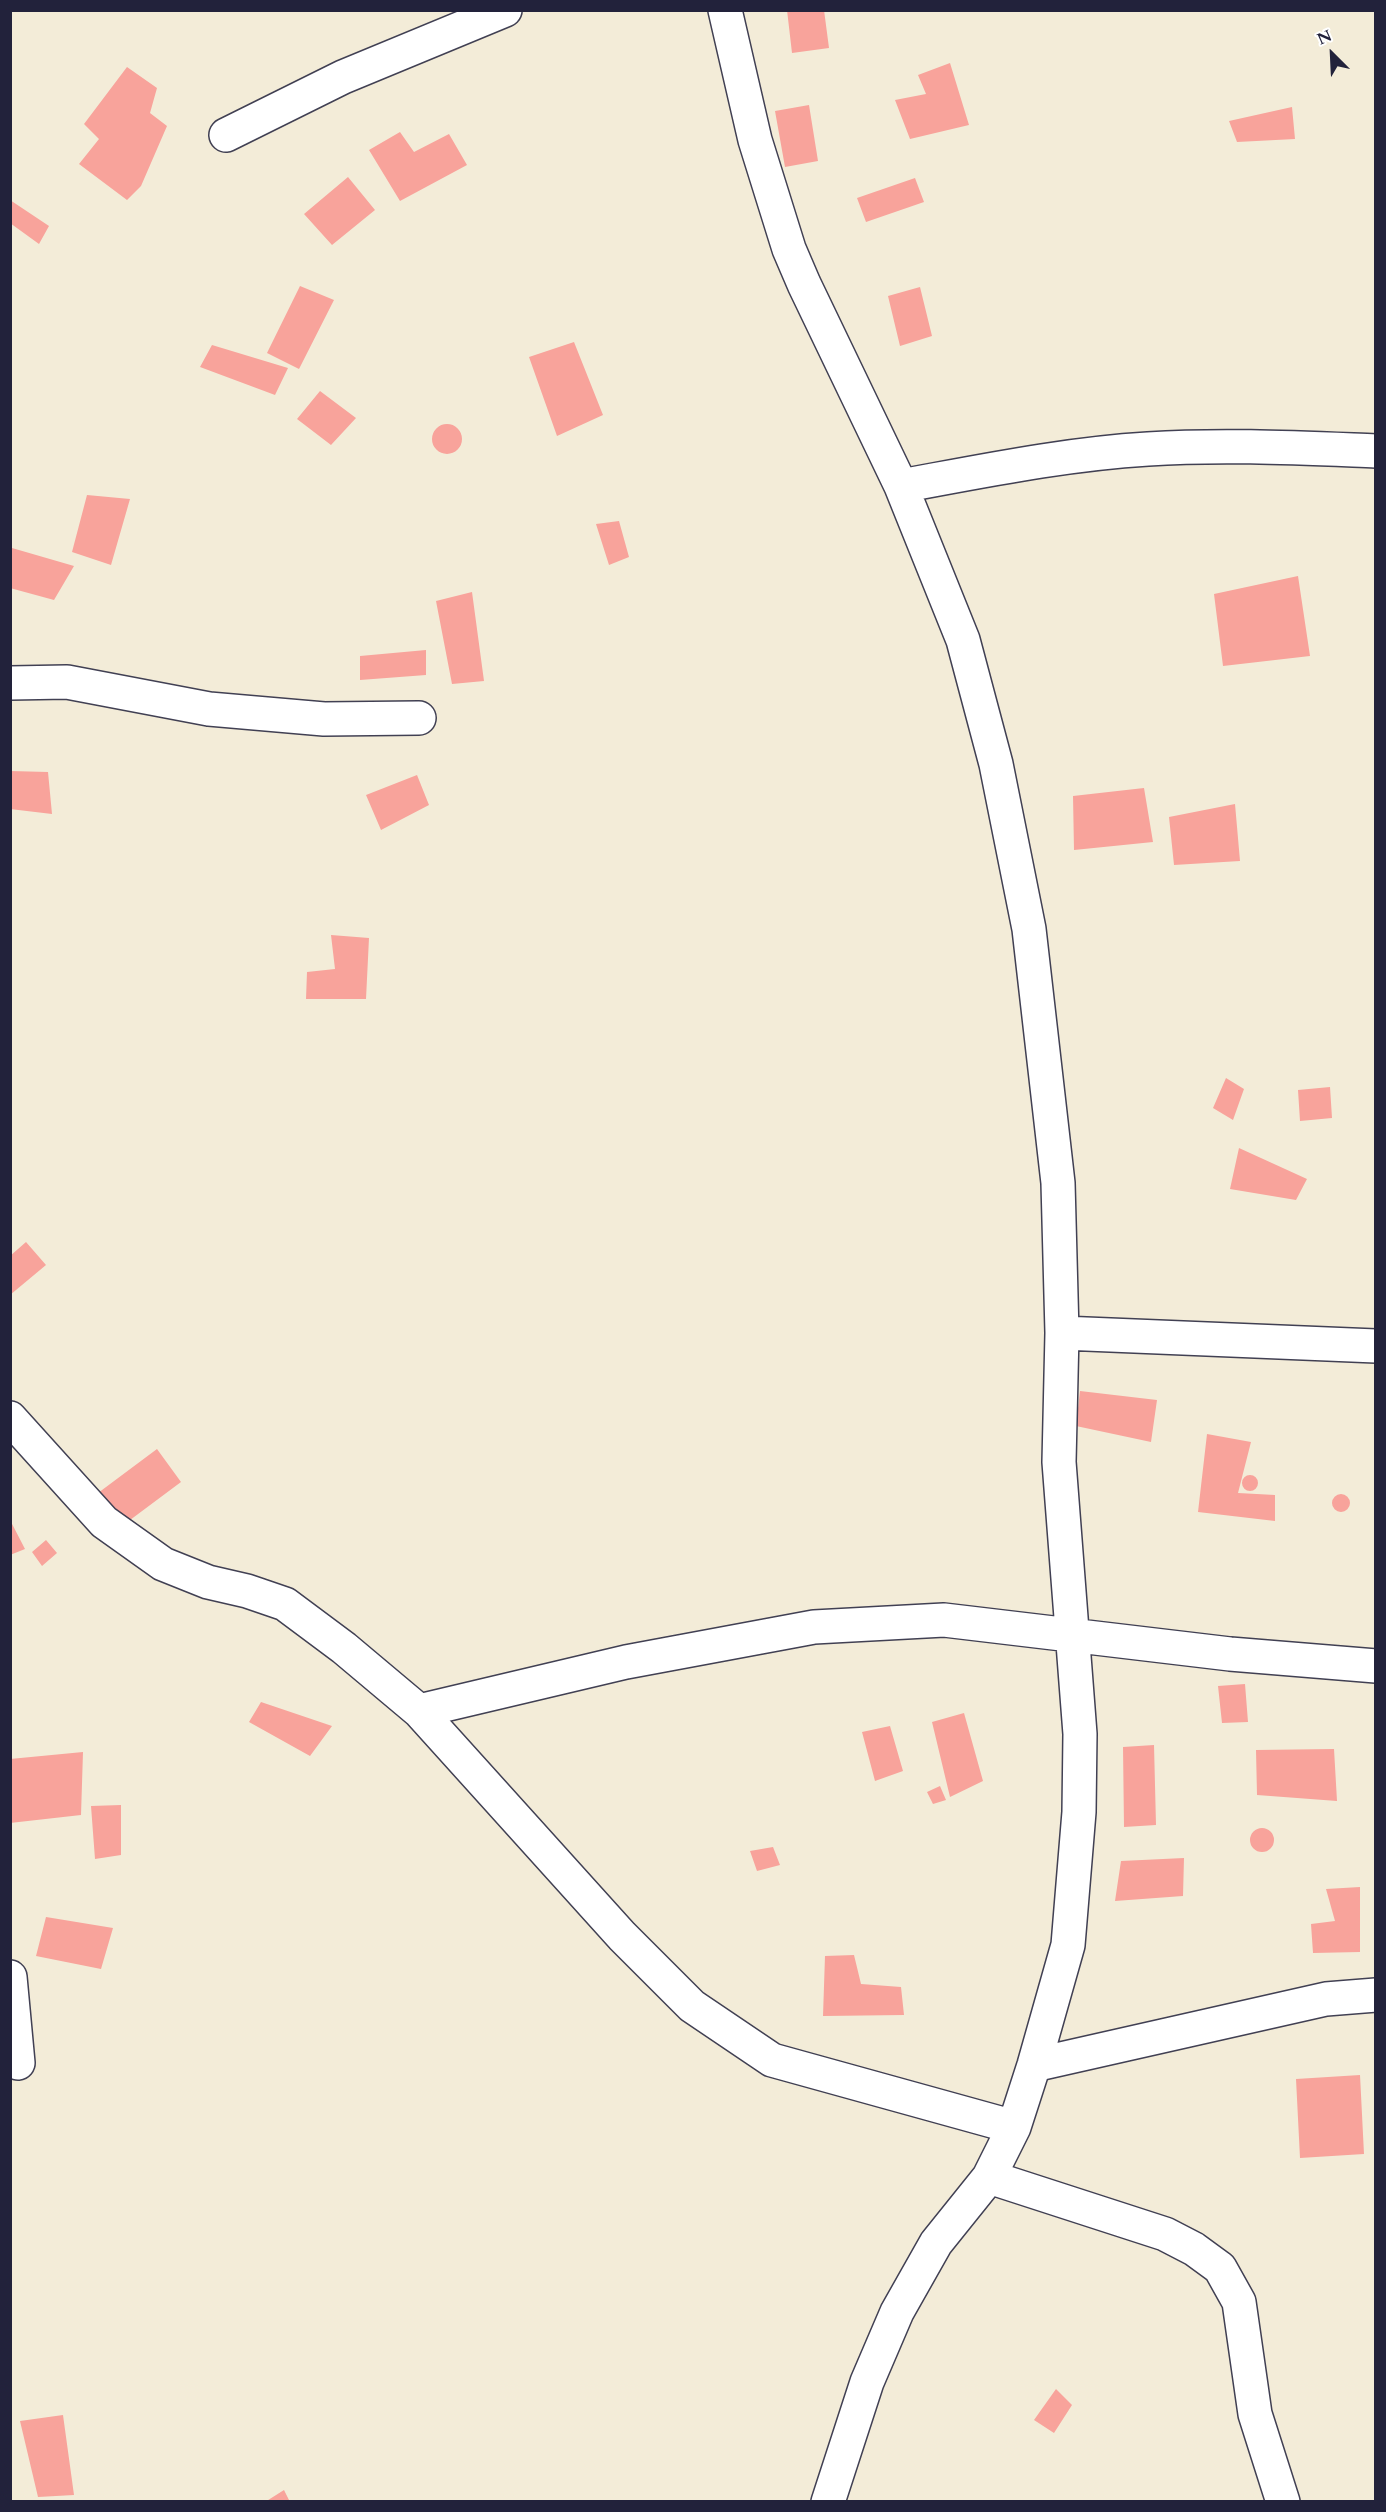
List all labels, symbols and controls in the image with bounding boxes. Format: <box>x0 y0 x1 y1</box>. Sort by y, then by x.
north arrow <box>1302 24 1362 84</box>
text: N <box>1314 25 1335 50</box>

